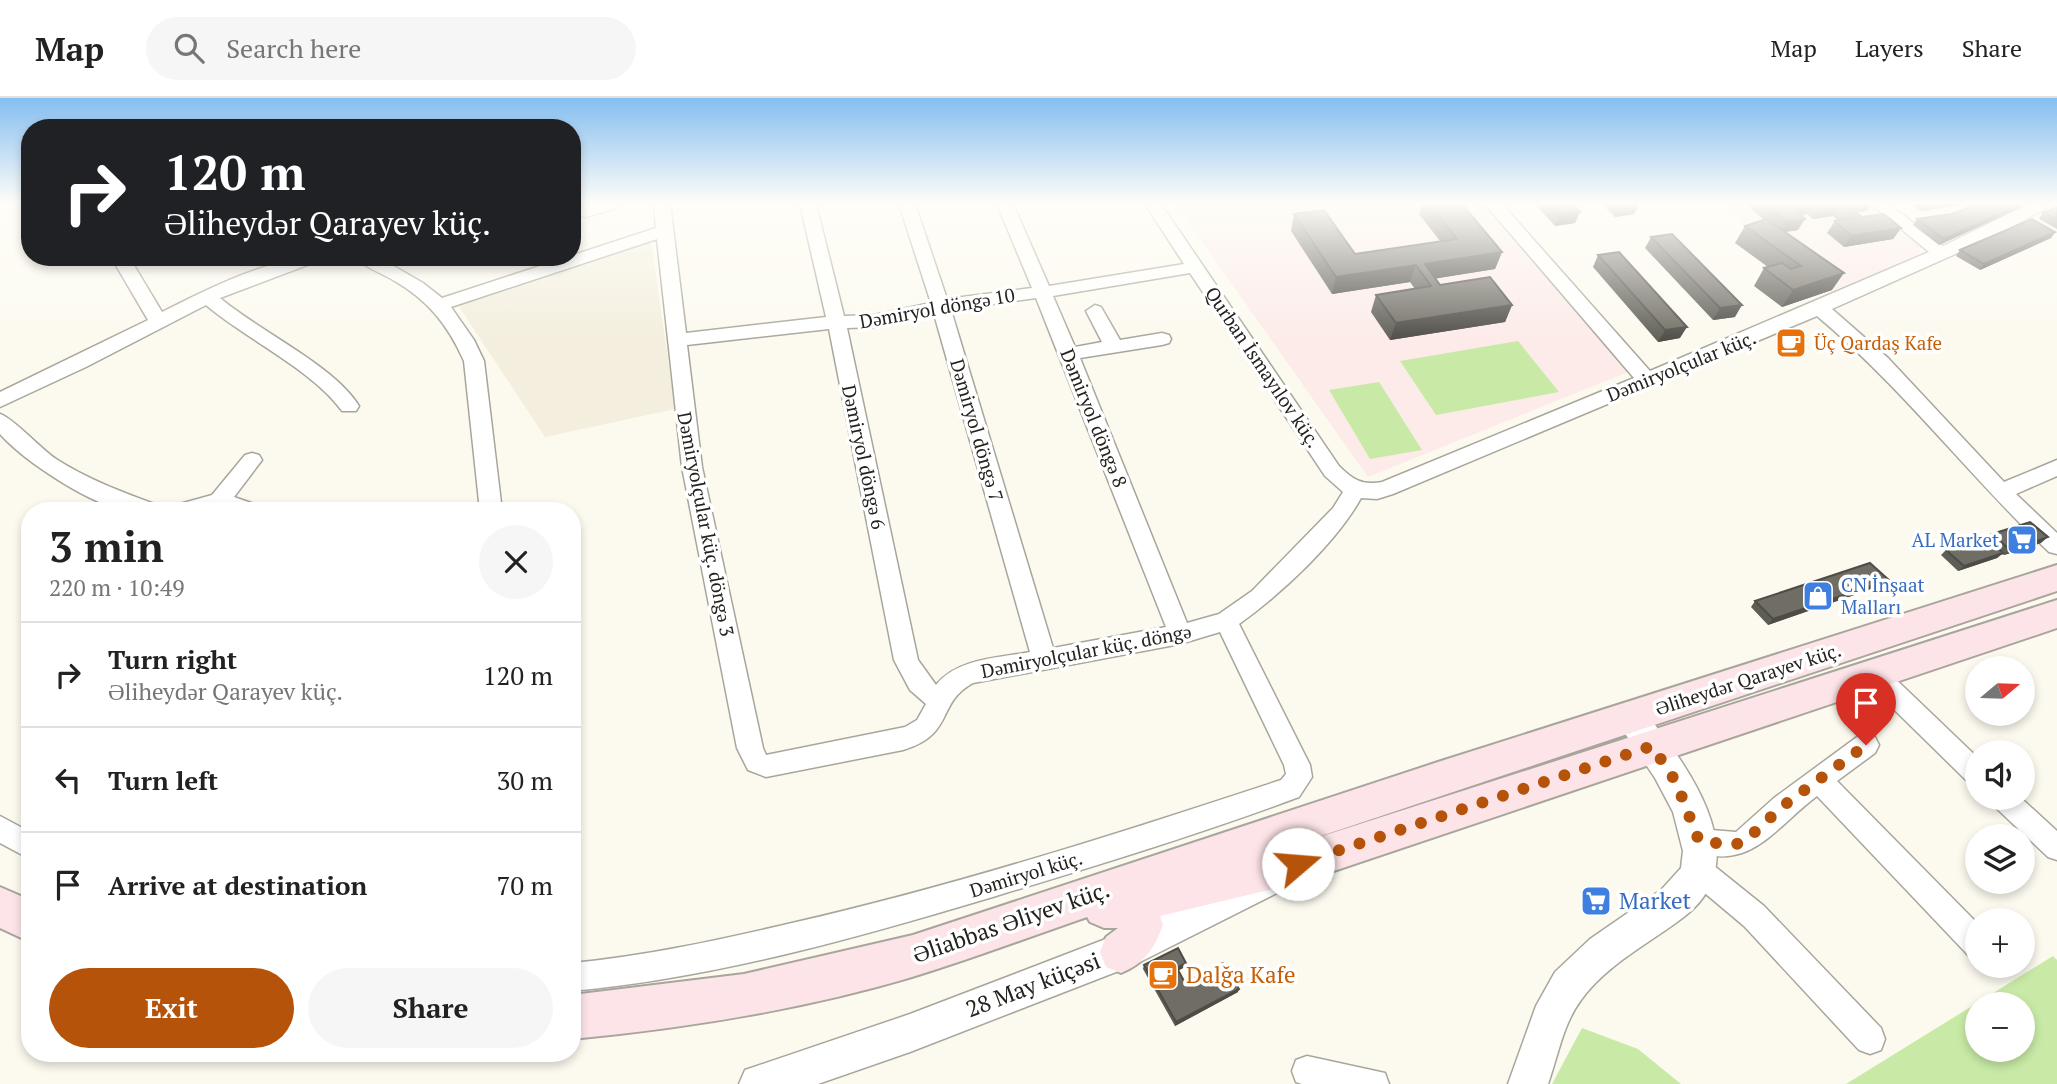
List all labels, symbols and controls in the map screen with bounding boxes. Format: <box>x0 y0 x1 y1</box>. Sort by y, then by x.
search box <box>146 17 636 80</box>
text: Map <box>35 27 104 70</box>
icon: search <box>170 29 208 67</box>
text: Search here <box>226 31 361 65</box>
text: Map <box>1770 32 1817 64</box>
text: Layers <box>1855 32 1924 64</box>
text: Share <box>1962 32 2022 64</box>
text: 120 m <box>164 139 306 204</box>
icon: right <box>49 147 140 238</box>
text: Əliheydər Qarayev küç. <box>164 202 491 244</box>
street label: Qurban İsmayılov küç. <box>1200 281 1327 452</box>
street label: Dəmiryol döngə 10 <box>857 282 1017 333</box>
street label: Dəmiryolçular küç. <box>1602 324 1759 407</box>
cafe icon: Üç Qardaş Kafe <box>1774 326 1808 360</box>
place label: Üç Qardaş Kafe <box>1814 330 1942 355</box>
street label: Dəmiryol döngə 8 <box>1055 345 1134 491</box>
street label: Dəmiryol döngə 7 <box>945 356 1010 504</box>
street label: Dəmiryol döngə 6 <box>837 382 892 532</box>
street label: Dəmiryolçular küç. döngə 3 <box>672 409 741 638</box>
text: 3 min <box>49 518 164 574</box>
supermarket icon: AL Market <box>2005 523 2039 557</box>
button: close <box>479 525 553 599</box>
place label: AL Market <box>1911 527 1999 552</box>
text: 220 m · 10:49 <box>49 572 184 603</box>
place label: CN İnşaat Malları <box>1841 572 1925 619</box>
shop icon: CN İnşaat Malları <box>1801 579 1835 613</box>
street label: Dəmiryolçular küç. döngə <box>979 618 1193 683</box>
street label: Əliheydər Qarayev küç. <box>1652 637 1844 720</box>
text: Turn right <box>108 642 237 676</box>
icon: right <box>49 656 87 694</box>
north arrow <box>1965 656 2035 726</box>
map controls <box>1965 656 2035 1062</box>
text: 120 m <box>483 658 553 692</box>
pin <box>1836 673 1896 745</box>
text: Əliheydər Qarayev küç. <box>108 676 343 707</box>
icon: arrive <box>1847 684 1885 722</box>
button: sound <box>1965 740 2035 810</box>
icon: left <box>49 761 87 799</box>
text: Turn left <box>108 763 218 797</box>
text: 30 m <box>497 763 553 797</box>
button: layers <box>1965 824 2035 894</box>
position arrow <box>1261 827 1335 901</box>
street label: Dəmiryol küç. <box>966 845 1085 903</box>
icon: arrive <box>49 866 87 904</box>
text: Arrive at destination <box>108 868 367 902</box>
text: 70 m <box>497 868 553 902</box>
street label: Əliabbas Əliyev küç. <box>908 873 1114 970</box>
supermarket icon: Market <box>1579 884 1613 918</box>
place label: Market <box>1619 885 1692 916</box>
button: + <box>1965 908 2035 978</box>
street label: 28 May küçəsi <box>961 945 1105 1024</box>
cafe icon: Dalğa Kafe <box>1146 958 1180 992</box>
place label: Dalğa Kafe <box>1186 959 1296 990</box>
button: Exit <box>49 968 294 1048</box>
button: Share <box>308 968 553 1048</box>
button: − <box>1965 992 2035 1062</box>

